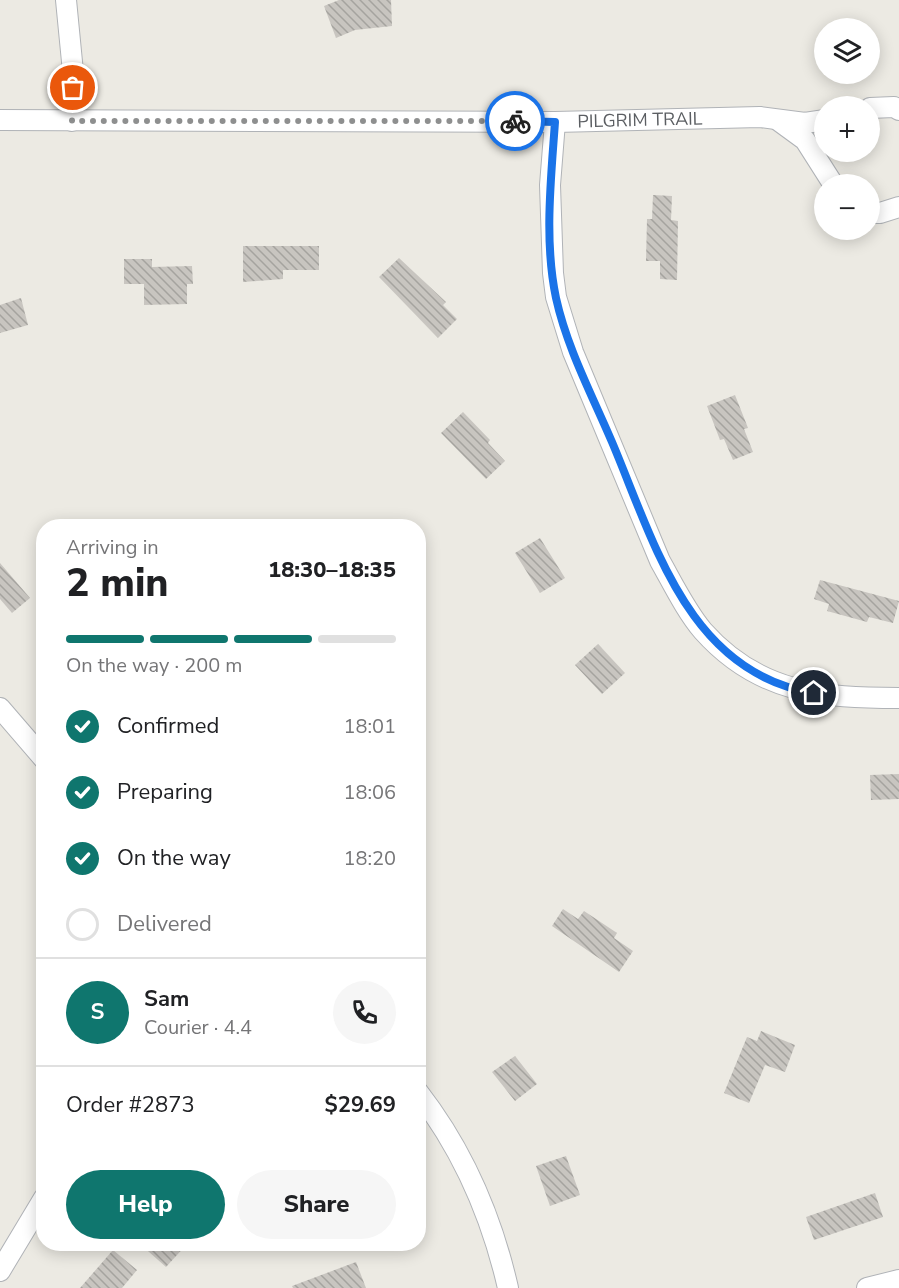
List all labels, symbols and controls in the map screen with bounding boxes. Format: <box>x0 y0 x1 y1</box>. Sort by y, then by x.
map controls <box>814 18 880 240</box>
button: layers <box>814 18 880 84</box>
pin <box>47 62 98 113</box>
icon: bag <box>56 71 89 104</box>
courier <box>485 91 545 151</box>
button: + <box>814 96 880 162</box>
icon: bike <box>499 105 532 138</box>
street label: PILGRIM TRAIL <box>577 106 703 133</box>
button: − <box>814 174 880 240</box>
text: Arriving in <box>66 534 159 561</box>
text: 18:30–18:35 <box>268 555 396 585</box>
text: 2 min <box>66 557 169 610</box>
text: On the way · 200 m <box>66 652 242 679</box>
pin <box>788 667 839 718</box>
icon: home <box>797 676 830 709</box>
icon: check <box>66 710 99 743</box>
text: Confirmed <box>117 711 219 741</box>
text: 18:01 <box>343 713 396 740</box>
icon: check <box>66 776 99 809</box>
text: Preparing <box>117 777 213 807</box>
text: 18:06 <box>343 779 396 806</box>
icon: check <box>66 842 99 875</box>
text: On the way <box>117 843 231 873</box>
text: 18:20 <box>343 845 396 872</box>
text: Delivered <box>117 909 212 939</box>
button: phone <box>333 981 396 1044</box>
text: Sam <box>144 984 189 1014</box>
text: S <box>91 997 104 1027</box>
text: Courier · 4.4 <box>144 1014 252 1041</box>
text: Order #2873 <box>66 1090 195 1120</box>
text: $29.69 <box>325 1090 396 1120</box>
button: Help <box>66 1170 225 1239</box>
button: Share <box>237 1170 396 1239</box>

